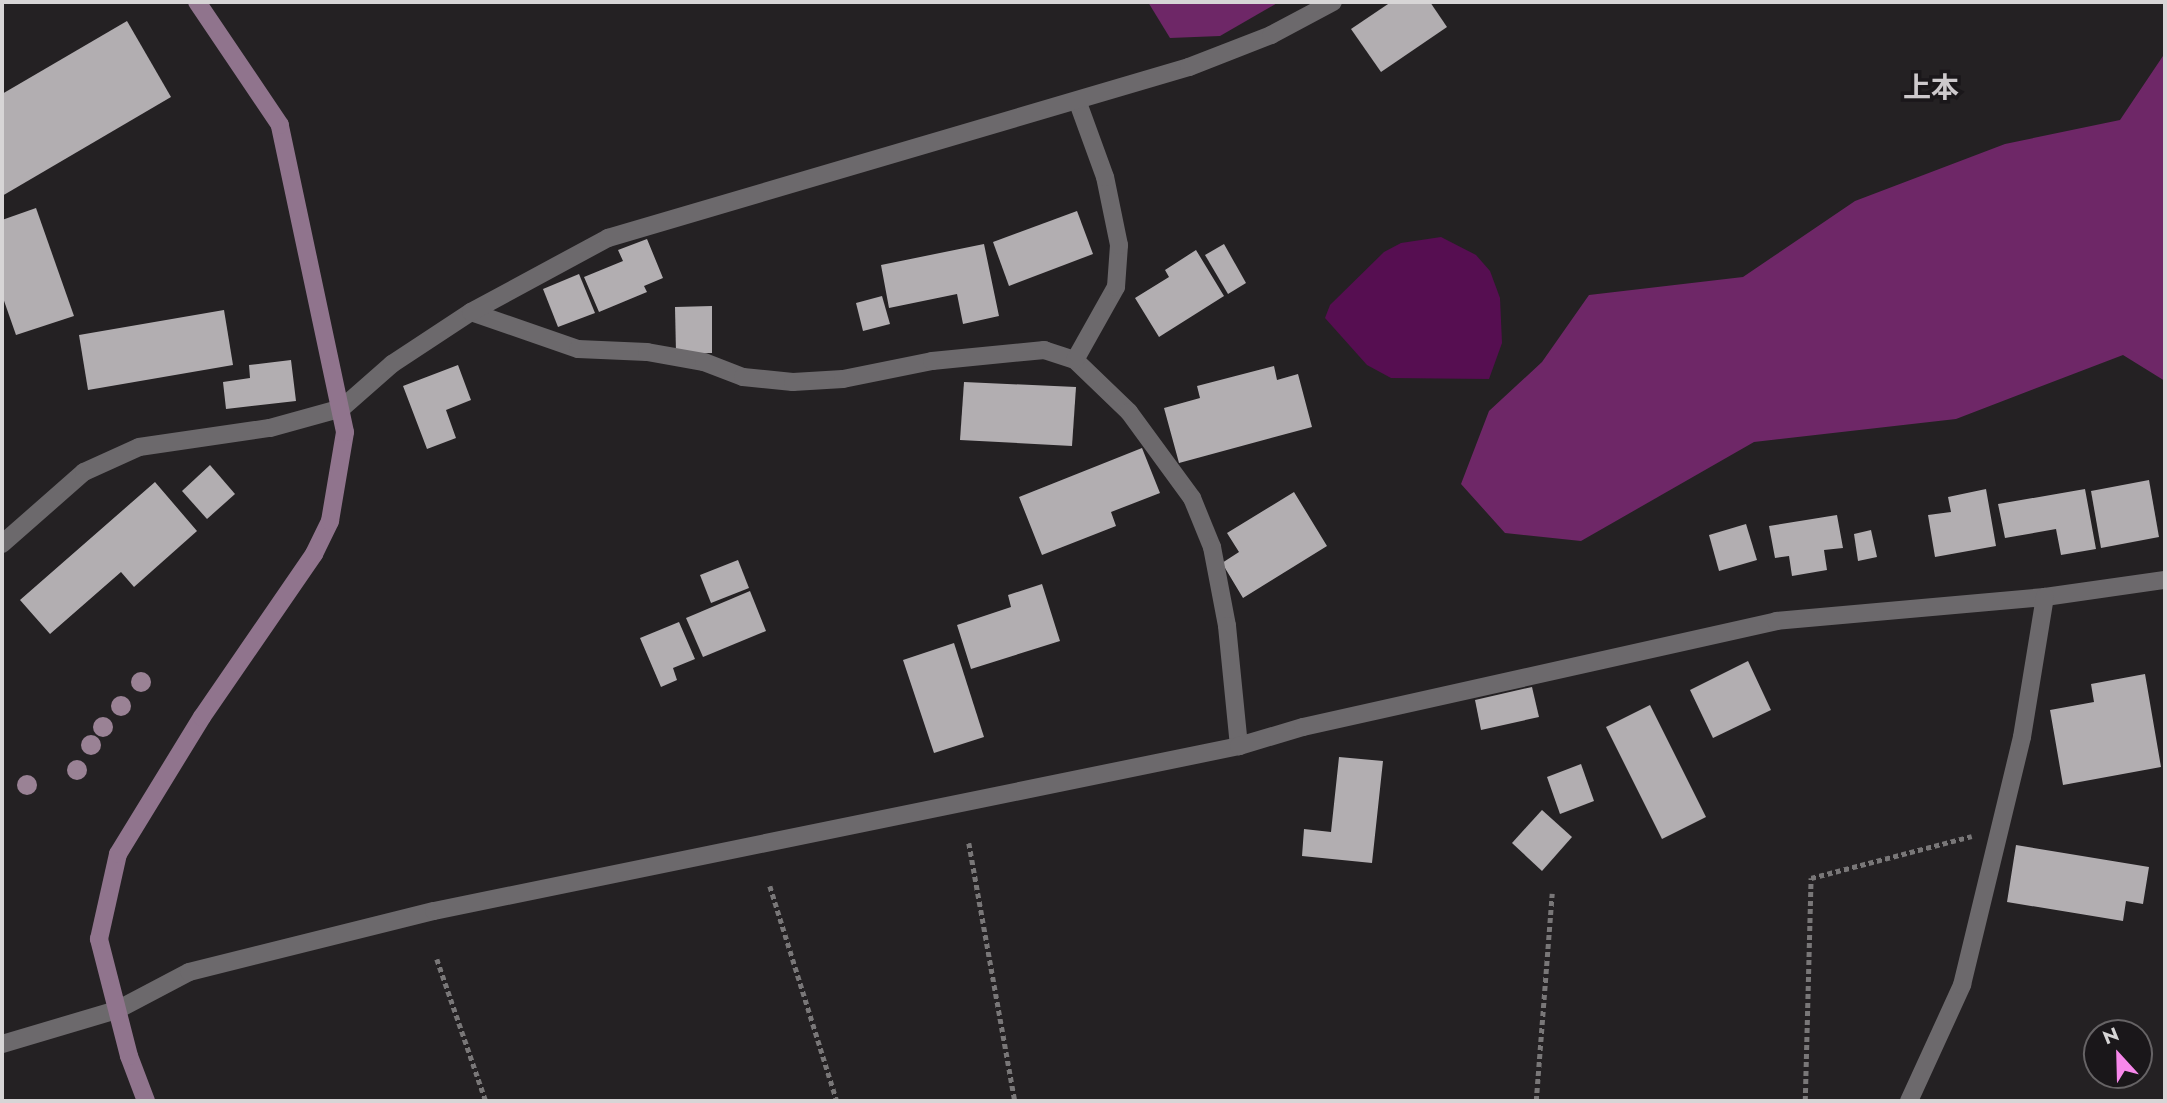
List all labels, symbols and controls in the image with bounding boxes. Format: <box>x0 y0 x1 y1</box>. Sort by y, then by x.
district label: 上本 <box>1903 71 1959 105</box>
north arrow <box>2083 1019 2153 1089</box>
text: N <box>2099 1021 2123 1051</box>

